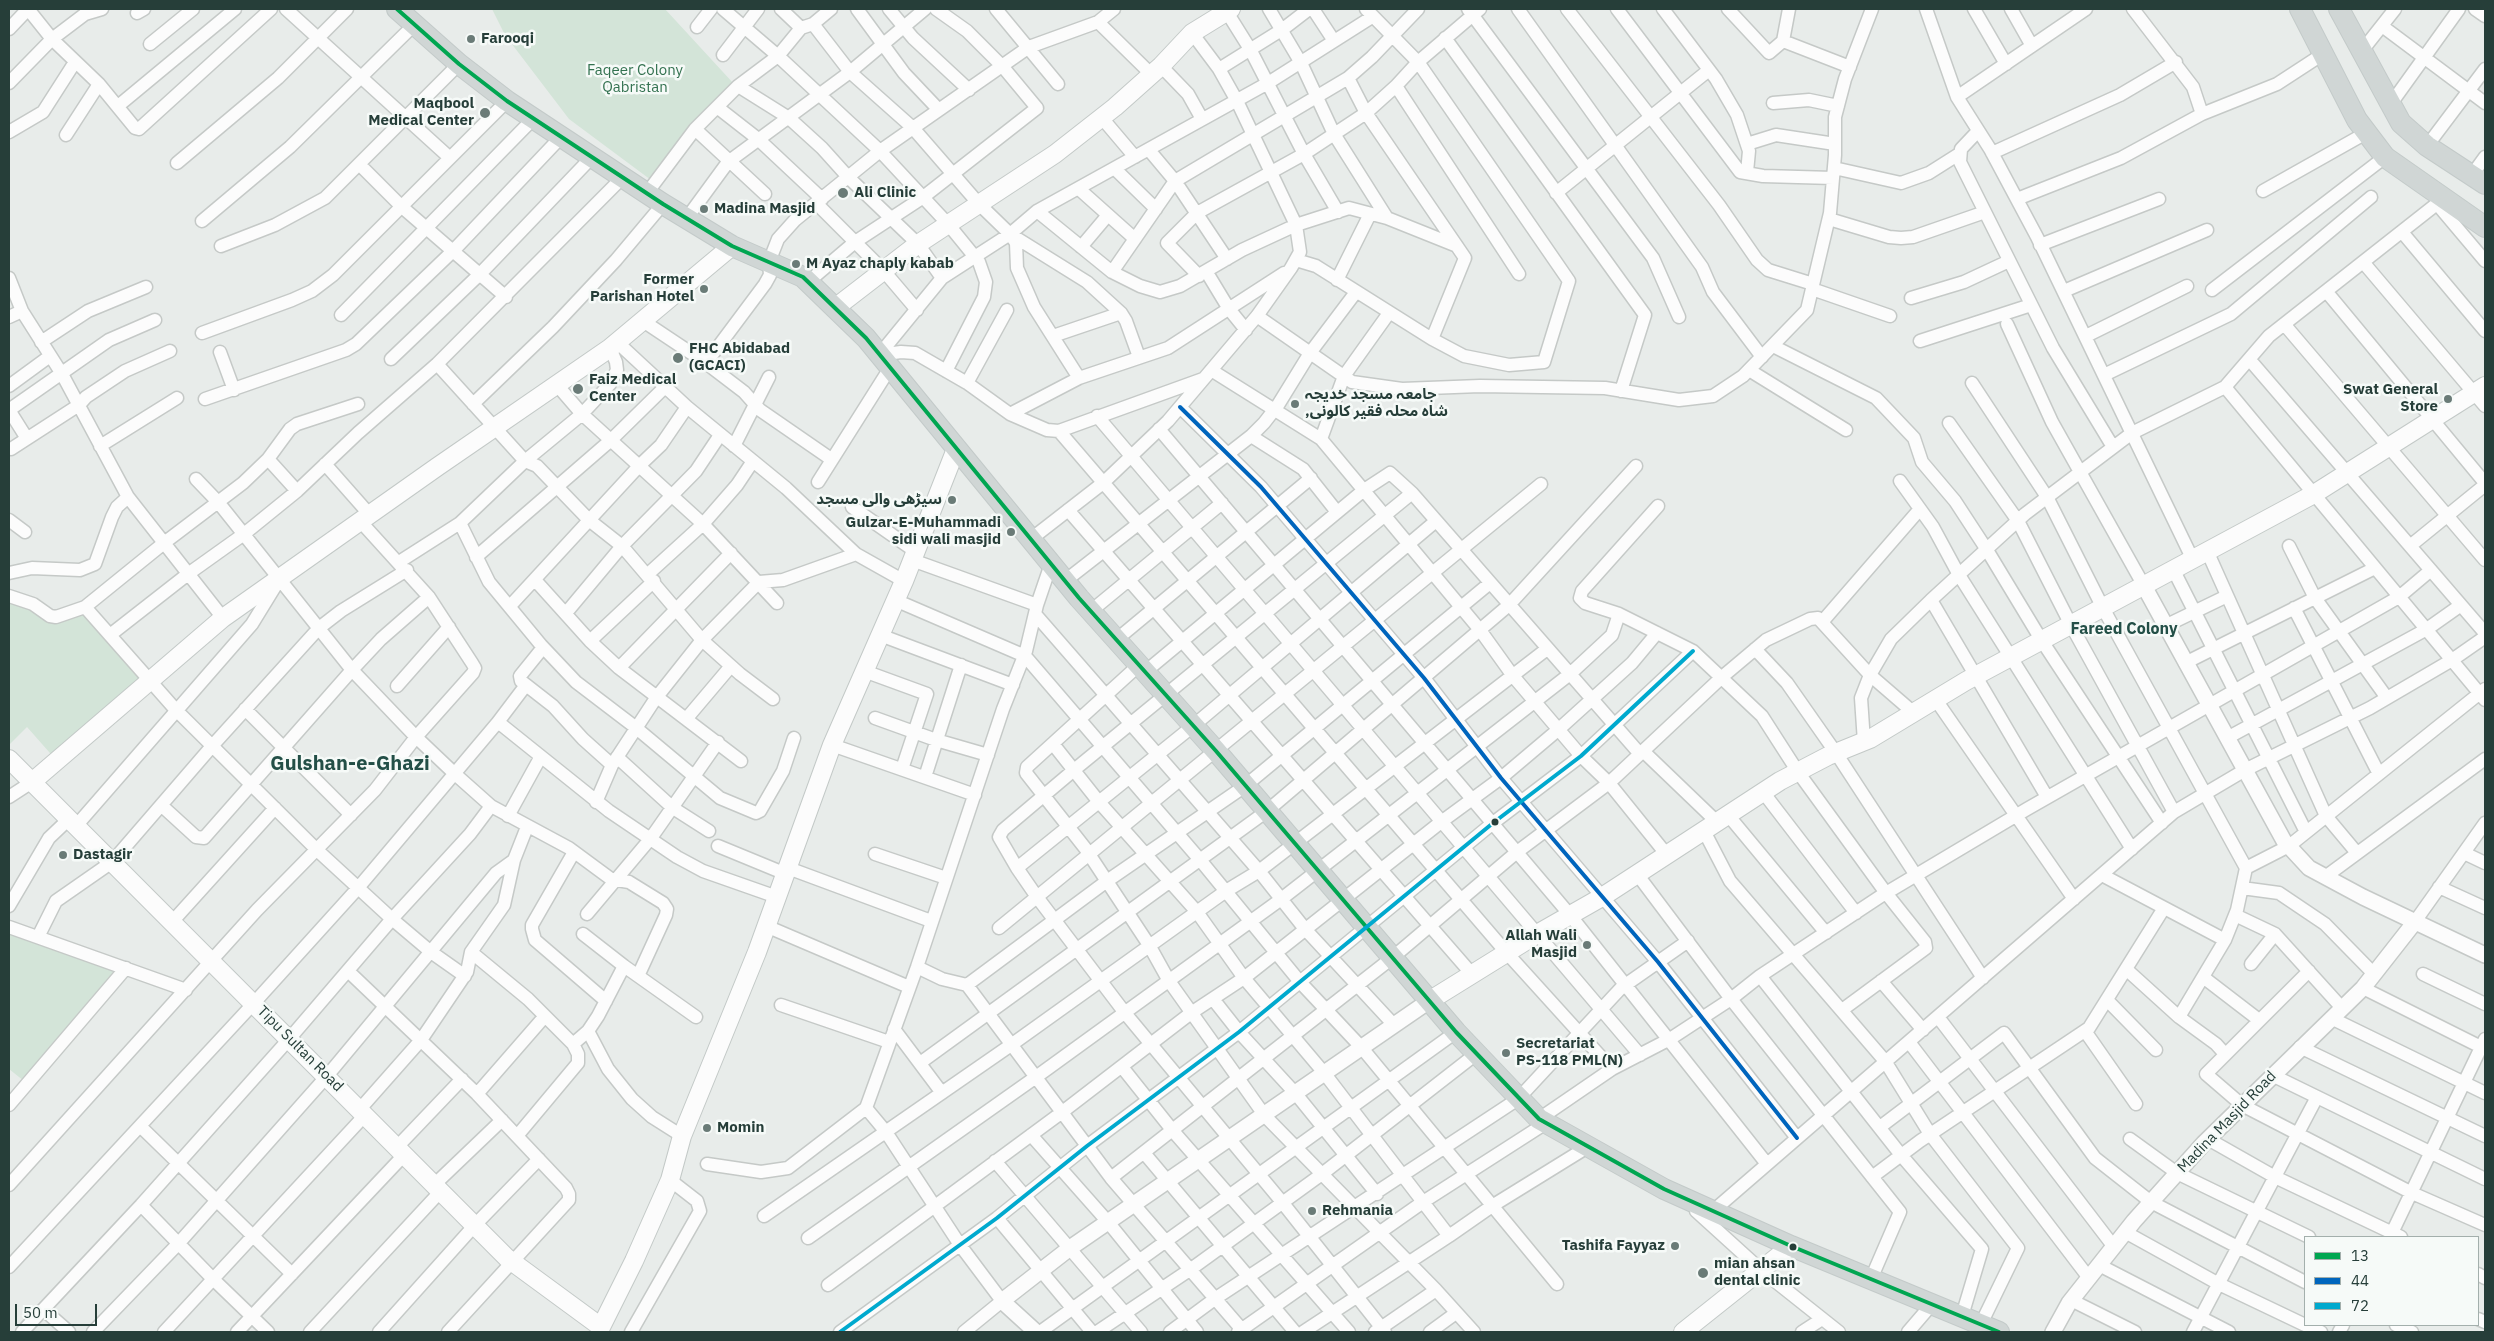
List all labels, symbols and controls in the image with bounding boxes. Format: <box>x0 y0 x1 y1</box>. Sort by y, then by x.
place label: Farooqi <box>481 30 534 48</box>
marker: Farooqi <box>465 33 477 45</box>
park label: Faqeer Colony Qabristan <box>587 62 683 97</box>
place label: Maqbool Medical Center <box>368 95 474 130</box>
marker: Maqbool Medical Center <box>478 106 492 120</box>
place label: Ali Clinic <box>854 184 916 202</box>
marker: Ali Clinic <box>836 186 850 200</box>
place label: Madina Masjid <box>714 200 815 218</box>
marker: Madina Masjid <box>698 203 710 215</box>
place label: M Ayaz chaply kabab <box>806 255 954 273</box>
marker: M Ayaz chaply kabab <box>790 258 802 270</box>
place label: Former Parishan Hotel <box>590 271 694 306</box>
marker: Former Parishan Hotel <box>698 283 710 295</box>
place label: FHC Abidabad (GCACI) <box>689 340 790 375</box>
marker: FHC Abidabad (GCACI) <box>671 351 685 365</box>
place label: Faiz Medical Center <box>589 371 676 406</box>
place label: Swat General Store <box>2343 381 2438 416</box>
marker: Faiz Medical Center <box>571 382 585 396</box>
place label: جامعہ مسجد خدیجہ ,شاہ محلہ فقیر کالونی <box>1305 386 1448 421</box>
marker: Swat General Store <box>2442 393 2454 405</box>
marker: جامعہ مسجد خدیجہ ,شاہ محلہ فقیر کالونی <box>1289 398 1301 410</box>
place label: سیڑھی والی مسجد <box>816 491 942 509</box>
marker: سیڑھی والی مسجد <box>946 494 958 506</box>
place label: Gulzar-E-Muhammadi sidi wali masjid <box>846 514 1001 549</box>
marker: Gulzar-E-Muhammadi sidi wali masjid <box>1005 526 1017 538</box>
district label: Fareed Colony <box>2071 619 2177 639</box>
district label: Gulshan-e-Ghazi <box>270 752 430 776</box>
unlabelled marker <box>1490 817 1500 827</box>
place label: Dastagir <box>73 846 132 864</box>
marker: Dastagir <box>57 849 69 861</box>
place label: Allah Wali Masjid <box>1505 927 1577 962</box>
marker: Allah Wali Masjid <box>1581 939 1593 951</box>
street label: Tipu Sultan Road <box>253 1002 347 1096</box>
place label: Secretariat PS-118 PML(N) <box>1516 1035 1623 1070</box>
marker: Secretariat PS-118 PML(N) <box>1500 1047 1512 1059</box>
street label: Madina Masjid Road <box>2174 1067 2280 1177</box>
place label: Momin <box>717 1119 764 1137</box>
marker: Momin <box>701 1122 713 1134</box>
place label: Rehmania <box>1322 1202 1393 1220</box>
marker: Rehmania <box>1306 1205 1318 1217</box>
legend <box>2304 1236 2479 1326</box>
place label: Tashifa Fayyaz <box>1562 1237 1665 1255</box>
marker: Tashifa Fayyaz <box>1669 1240 1681 1252</box>
unlabelled marker <box>1788 1242 1798 1252</box>
text: 13 <box>2351 1246 2369 1265</box>
place label: mian ahsan dental clinic <box>1714 1255 1800 1290</box>
marker: mian ahsan dental clinic <box>1696 1266 1710 1280</box>
text: 44 <box>2351 1271 2369 1290</box>
scale bar <box>18 1294 100 1326</box>
text: 72 <box>2351 1296 2369 1315</box>
text: 50 m <box>23 1303 58 1322</box>

